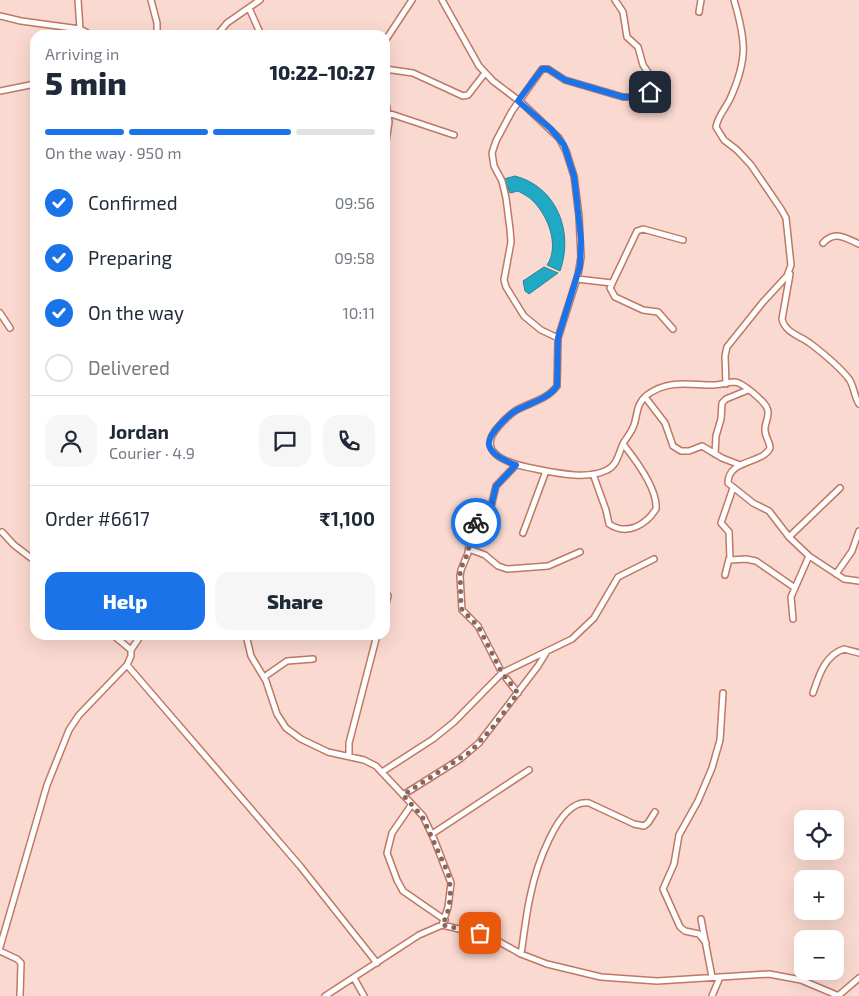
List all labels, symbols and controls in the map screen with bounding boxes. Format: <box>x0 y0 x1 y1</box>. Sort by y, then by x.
text: Arriving in <box>45 44 119 63</box>
text: 10:22–10:27 <box>270 61 375 84</box>
text: 5 min <box>45 63 127 101</box>
pin <box>629 71 671 113</box>
icon: home <box>636 78 664 106</box>
text: On the way · 950 m <box>45 143 181 162</box>
icon: check <box>45 189 73 217</box>
text: Confirmed <box>88 191 178 214</box>
text: 09:56 <box>335 193 375 212</box>
icon: check <box>45 244 73 272</box>
text: Preparing <box>88 246 172 269</box>
text: 09:58 <box>334 248 375 267</box>
icon: check <box>45 299 73 327</box>
text: On the way <box>88 301 184 324</box>
text: 10:11 <box>342 303 375 322</box>
text: Delivered <box>88 356 170 379</box>
button: person <box>45 415 97 467</box>
button: chat <box>259 415 311 467</box>
button: phone <box>323 415 375 467</box>
text: Jordan <box>109 420 169 443</box>
text: Courier · 4.9 <box>109 443 195 462</box>
courier <box>451 498 501 548</box>
text: Order #6617 <box>45 507 150 530</box>
text: ₹1,100 <box>320 507 375 530</box>
icon: bike <box>462 509 490 537</box>
button: Help <box>45 572 205 630</box>
button: Share <box>215 572 375 630</box>
map controls <box>794 810 844 980</box>
button: locate <box>794 810 844 860</box>
button: + <box>794 870 844 920</box>
pin <box>459 912 501 954</box>
icon: bag <box>466 919 494 947</box>
button: − <box>794 930 844 980</box>

